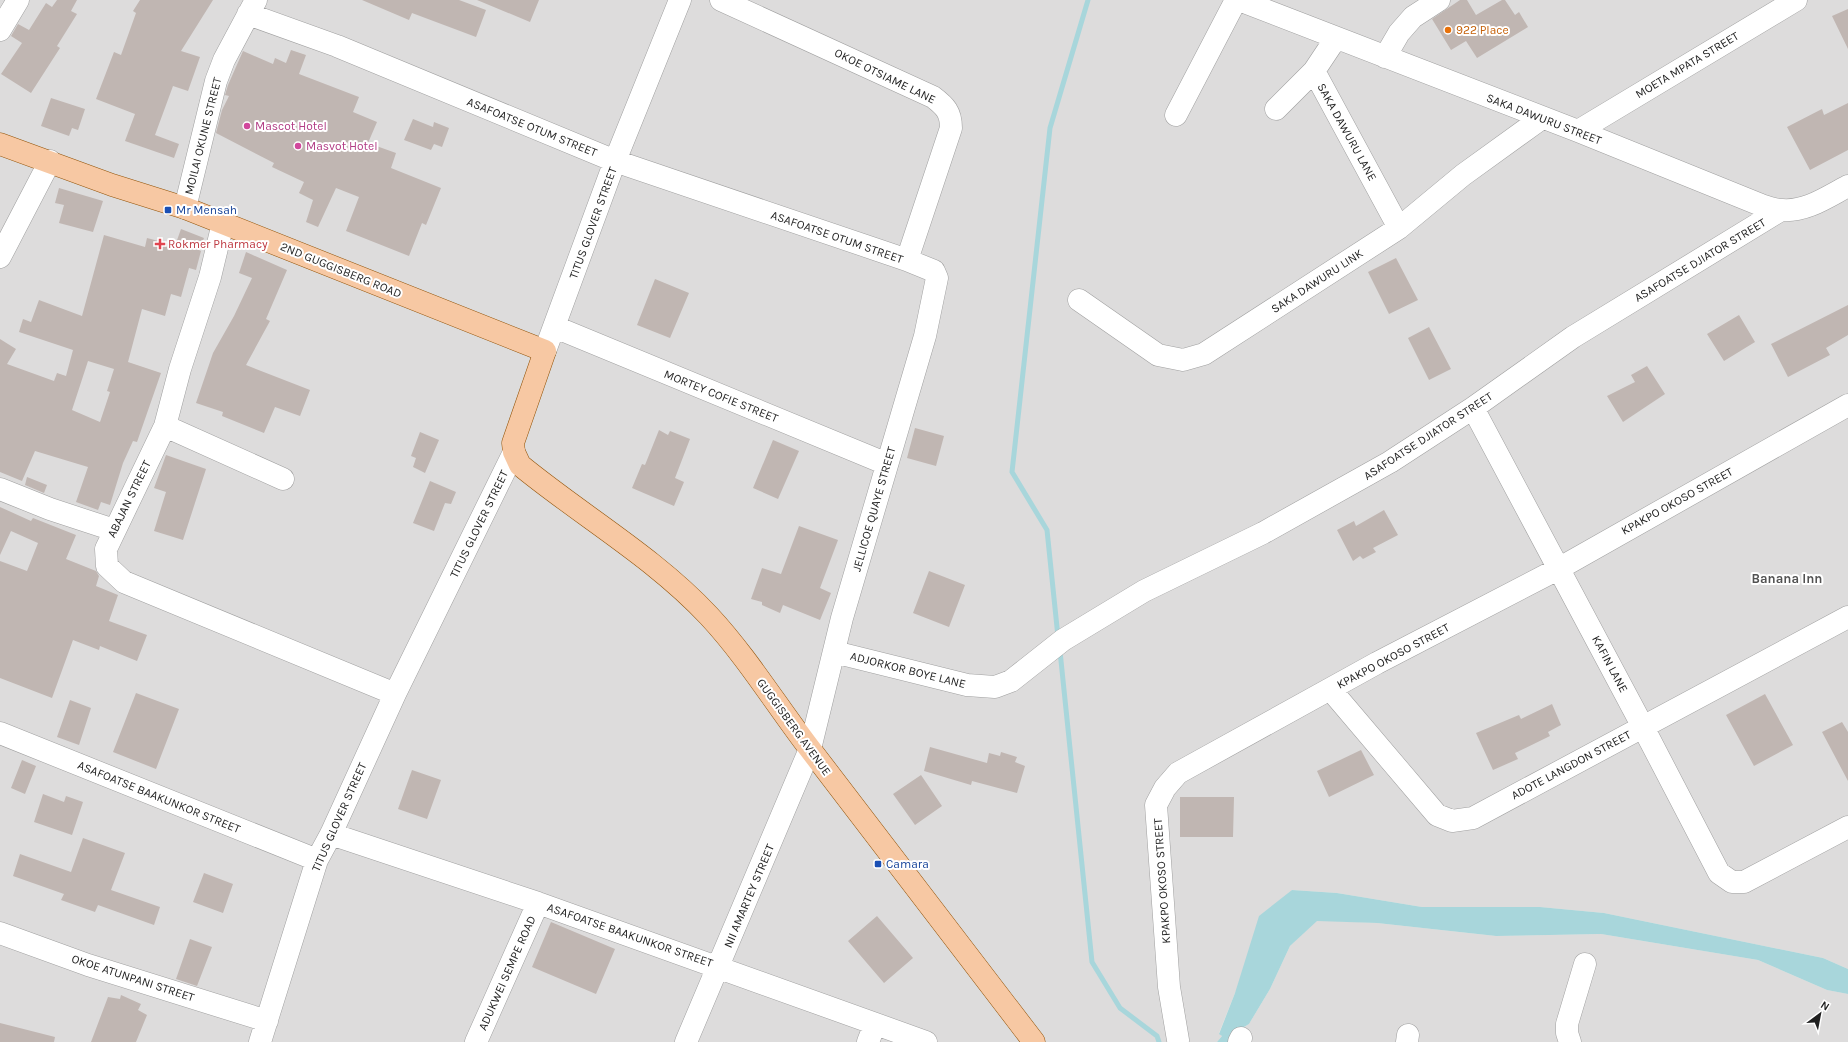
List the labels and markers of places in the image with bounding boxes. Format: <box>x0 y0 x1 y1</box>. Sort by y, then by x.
place label: 922 Place <box>1456 23 1509 37</box>
marker: 922 Place <box>1443 25 1453 35</box>
place label: Mascot Hotel <box>255 119 327 133</box>
marker: Mascot Hotel <box>242 121 252 131</box>
place label: Masvot Hotel <box>306 139 378 153</box>
marker: Masvot Hotel <box>293 141 303 151</box>
place label: Mr Mensah <box>176 203 237 217</box>
marker: Mr Mensah <box>163 205 173 215</box>
place label: Rokmer Pharmacy <box>168 237 268 251</box>
marker: Rokmer Pharmacy <box>155 239 165 249</box>
place label: Camara <box>886 857 929 871</box>
marker: Camara <box>873 859 883 869</box>

